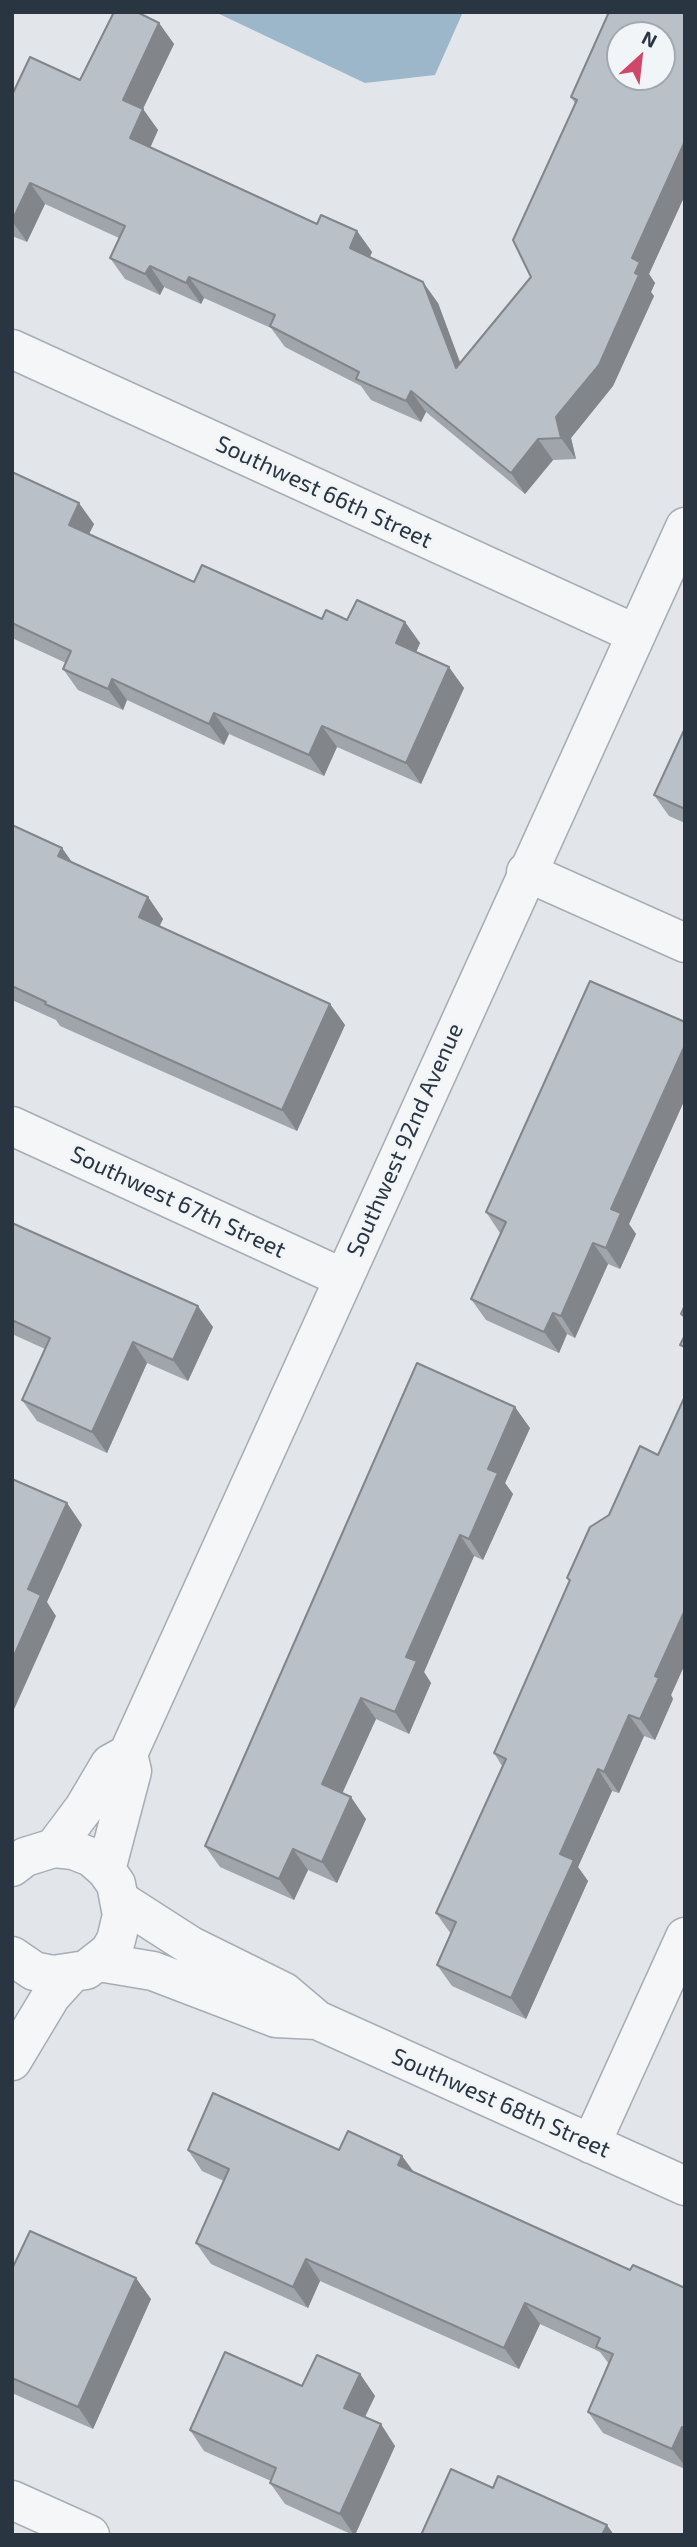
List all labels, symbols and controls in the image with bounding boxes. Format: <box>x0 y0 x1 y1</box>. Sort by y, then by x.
north arrow <box>606 21 676 91</box>
text: N <box>639 25 661 52</box>
street label: Southwest 66th Street <box>211 430 437 554</box>
street label: Southwest 92nd Avenue <box>341 1019 469 1261</box>
street label: Southwest 67th Street <box>66 1140 290 1264</box>
street label: Southwest 68th Street <box>387 2042 615 2164</box>

